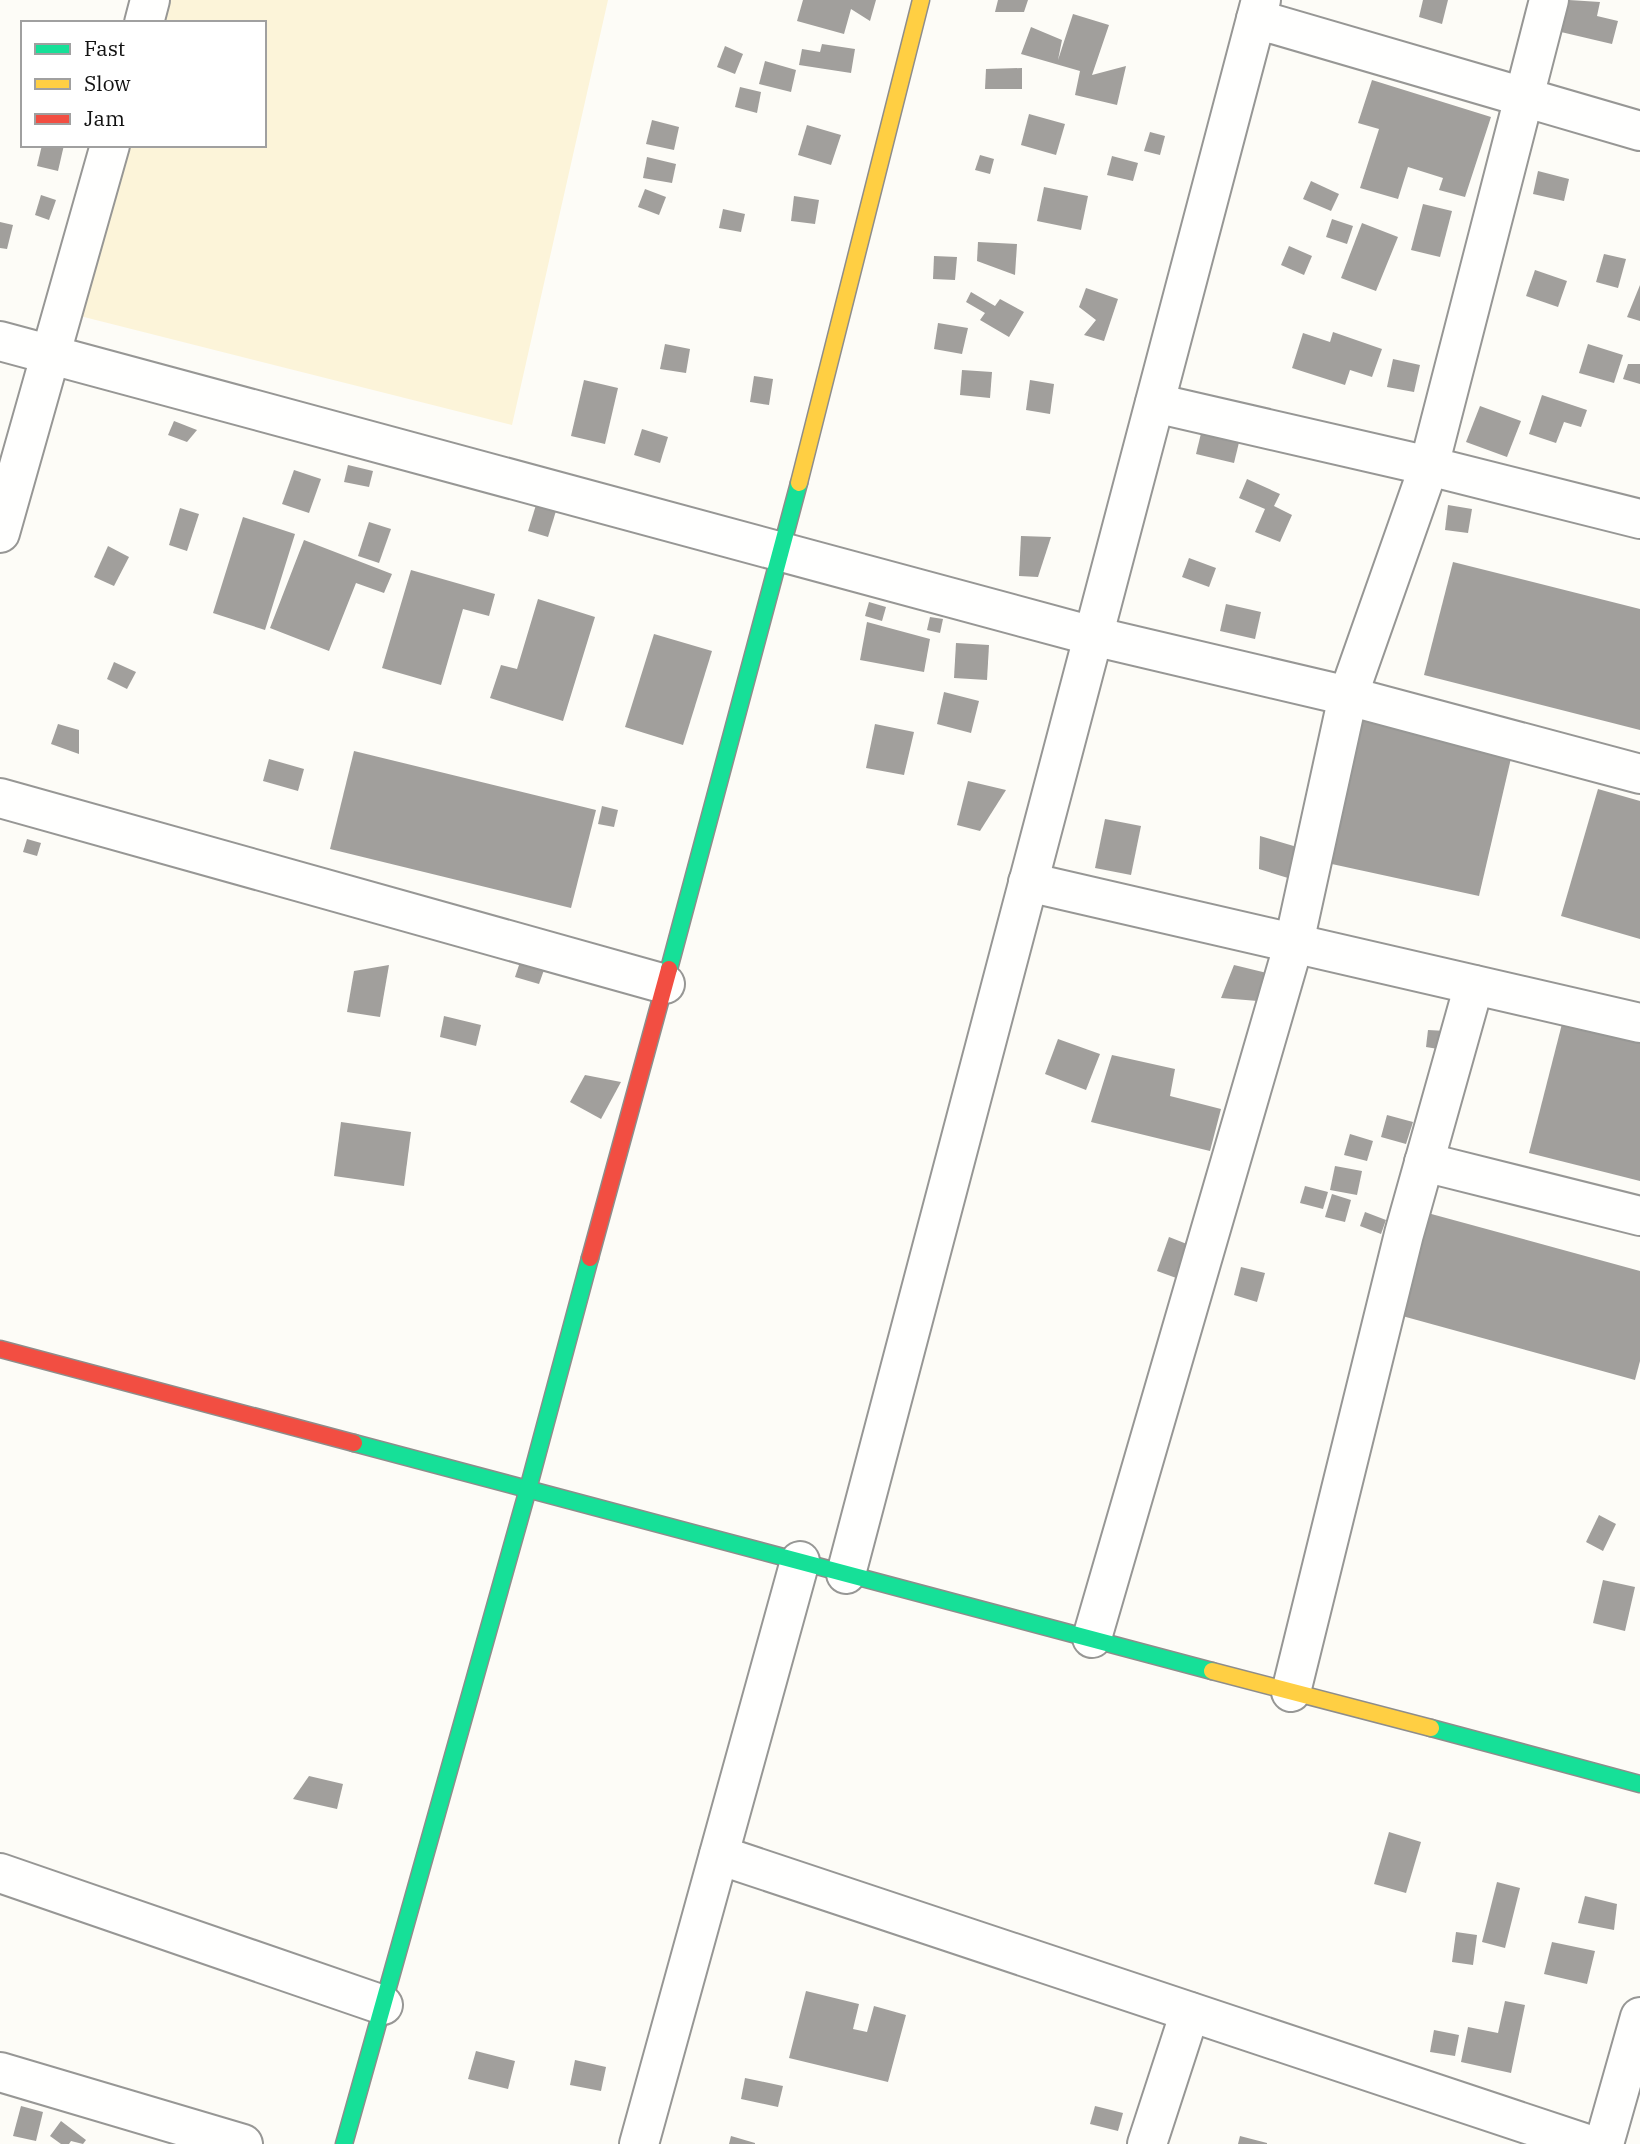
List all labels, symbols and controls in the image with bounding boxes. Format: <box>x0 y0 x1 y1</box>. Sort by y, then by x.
legend <box>21 21 266 147</box>
text: Fast <box>84 34 125 62</box>
text: Slow <box>84 69 131 97</box>
text: Jam <box>84 104 125 132</box>

